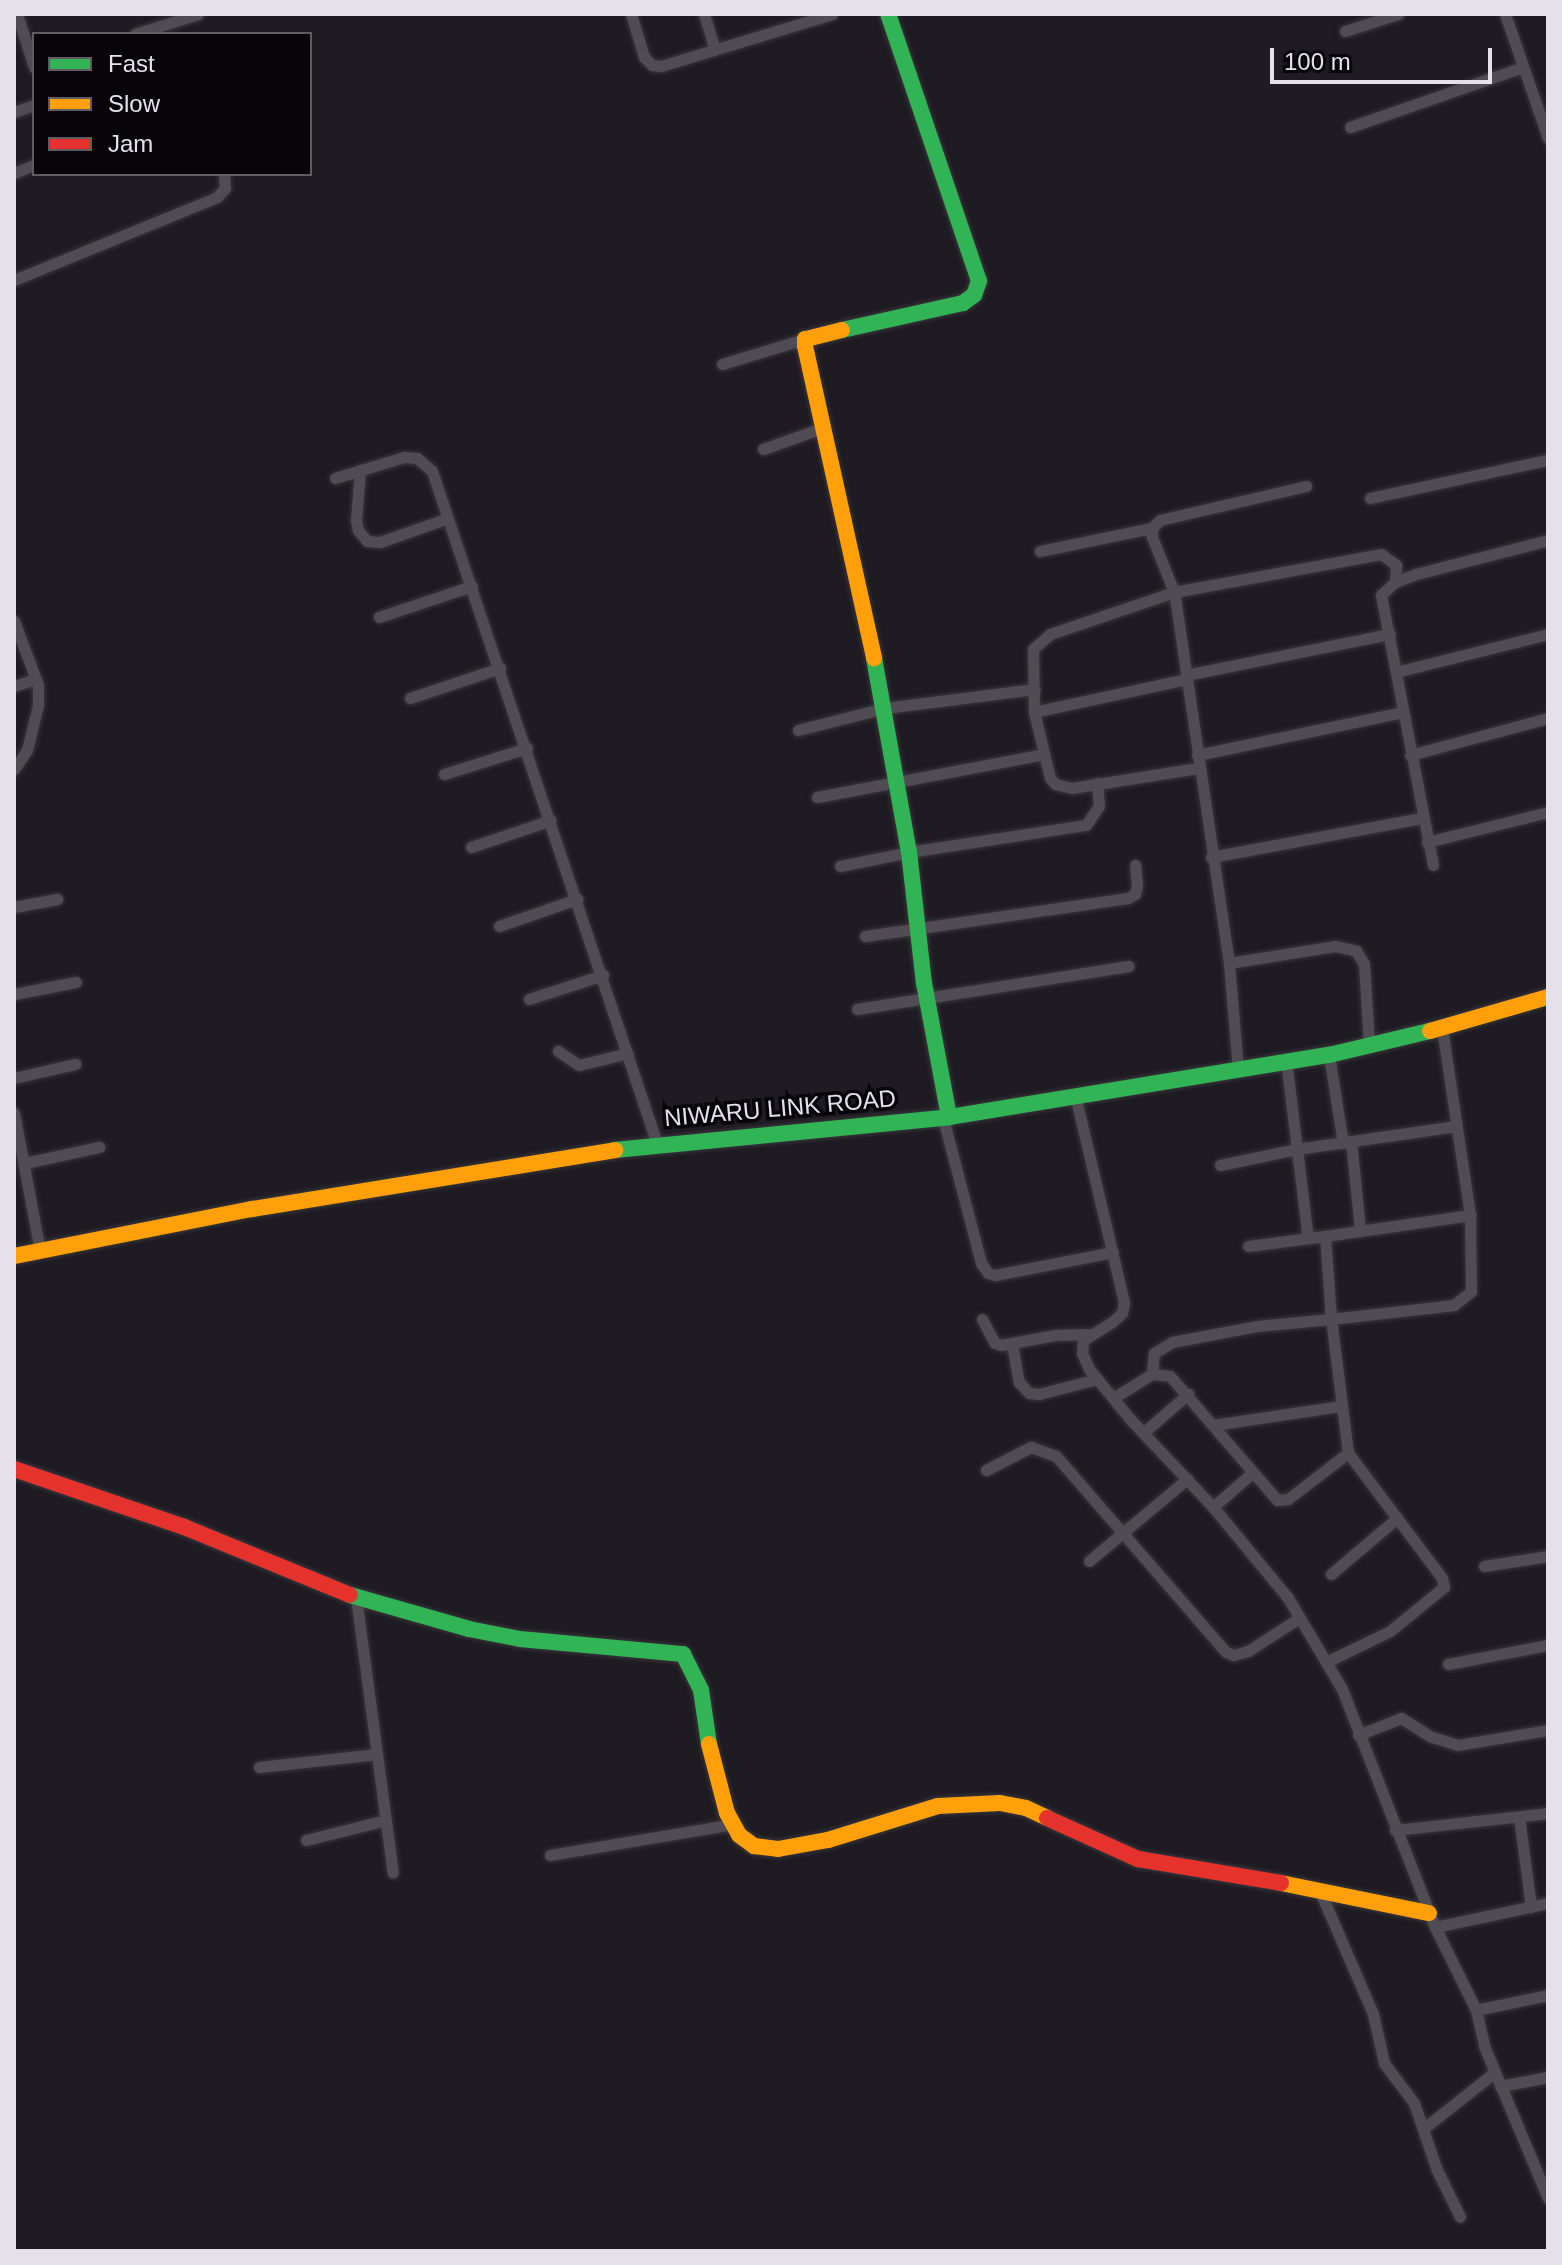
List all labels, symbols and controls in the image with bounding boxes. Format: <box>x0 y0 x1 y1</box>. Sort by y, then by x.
legend <box>32 32 312 176</box>
scale bar <box>1274 32 1496 82</box>
text: 100 m <box>1284 48 1351 75</box>
text: Fast <box>108 50 155 77</box>
text: Slow <box>108 90 160 117</box>
text: Jam <box>108 130 153 157</box>
street label: NIWARU LINK ROAD <box>663 1084 897 1132</box>

